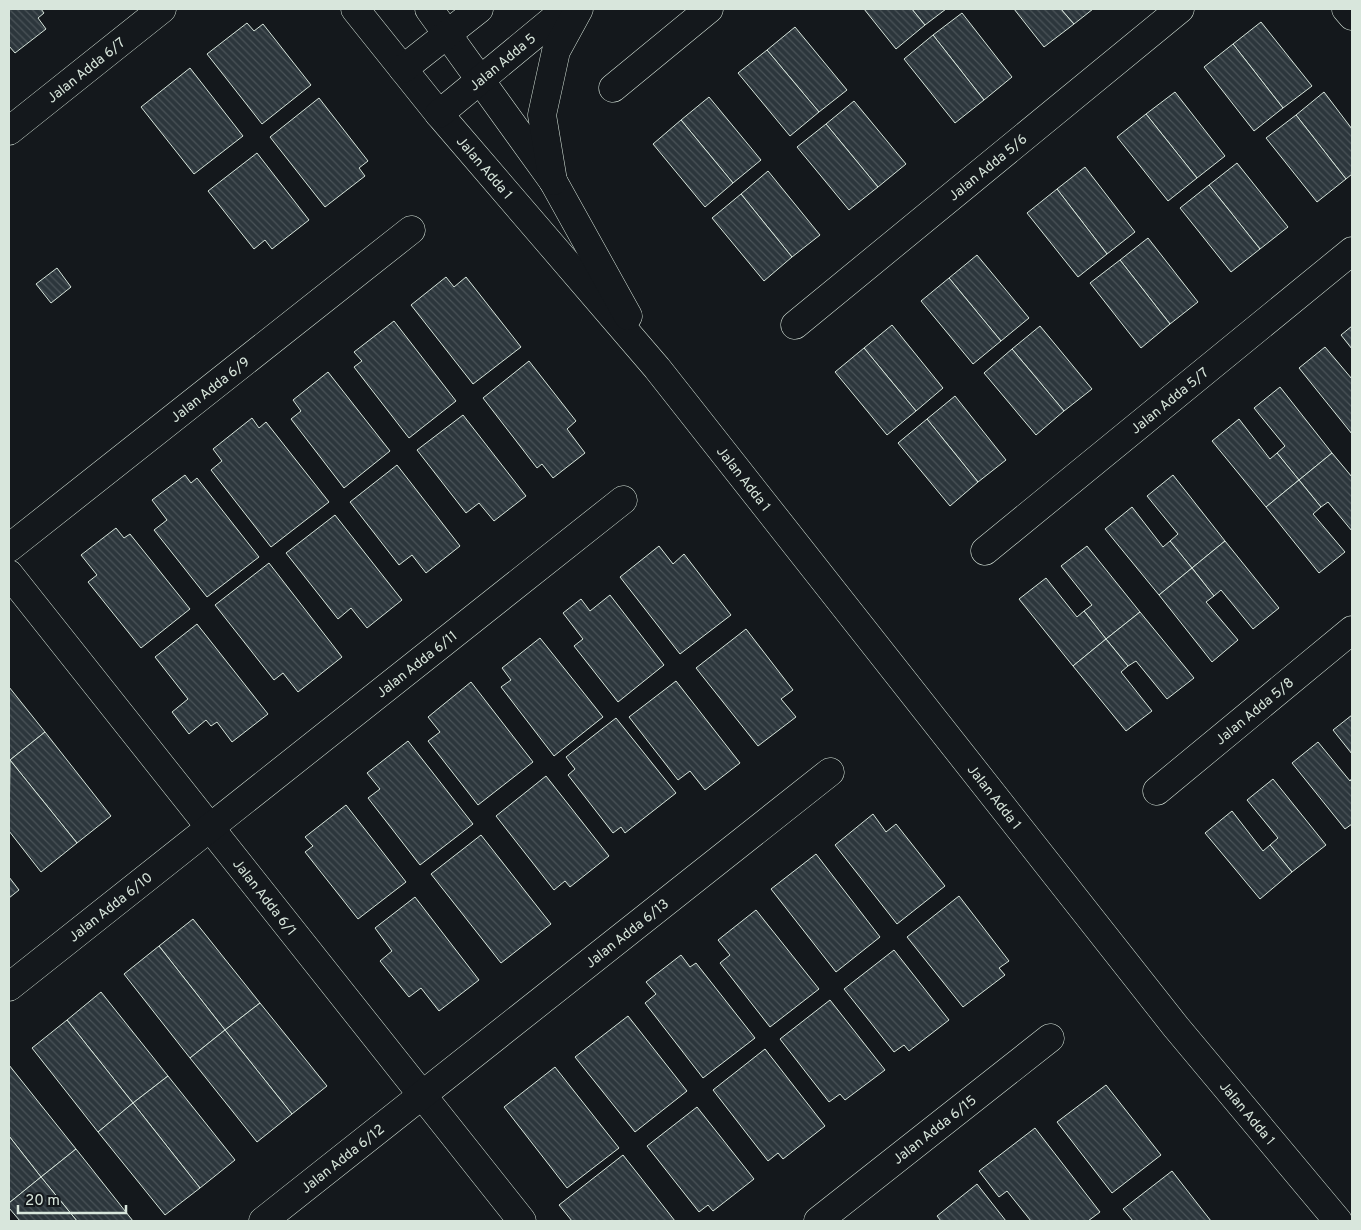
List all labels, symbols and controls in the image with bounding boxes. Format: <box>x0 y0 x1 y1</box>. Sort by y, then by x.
street label: Jalan Adda 5 <box>466 30 540 95</box>
street label: Jalan Adda 6/7 <box>44 35 129 107</box>
street label: Jalan Adda 5/6 <box>946 131 1031 205</box>
street label: Jalan Adda 1 <box>452 133 516 204</box>
street label: Jalan Adda 6/9 <box>168 354 254 427</box>
street label: Jalan Adda 5/7 <box>1128 365 1213 438</box>
street label: Jalan Adda 1 <box>712 444 774 515</box>
street label: Jalan Adda 6/11 <box>374 628 461 702</box>
street label: Jalan Adda 5/8 <box>1212 675 1298 749</box>
street label: Jalan Adda 1 <box>963 762 1024 834</box>
street label: Jalan Adda 6/1 <box>228 856 299 940</box>
street label: Jalan Adda 6/10 <box>66 870 156 946</box>
street label: Jalan Adda 6/13 <box>583 896 673 972</box>
street label: Jalan Adda 1 <box>1215 1079 1278 1149</box>
street label: Jalan Adda 6/15 <box>890 1092 980 1169</box>
street label: Jalan Adda 6/12 <box>298 1121 388 1198</box>
scale bar <box>18 1182 125 1214</box>
text: 20 m <box>25 1192 60 1211</box>

